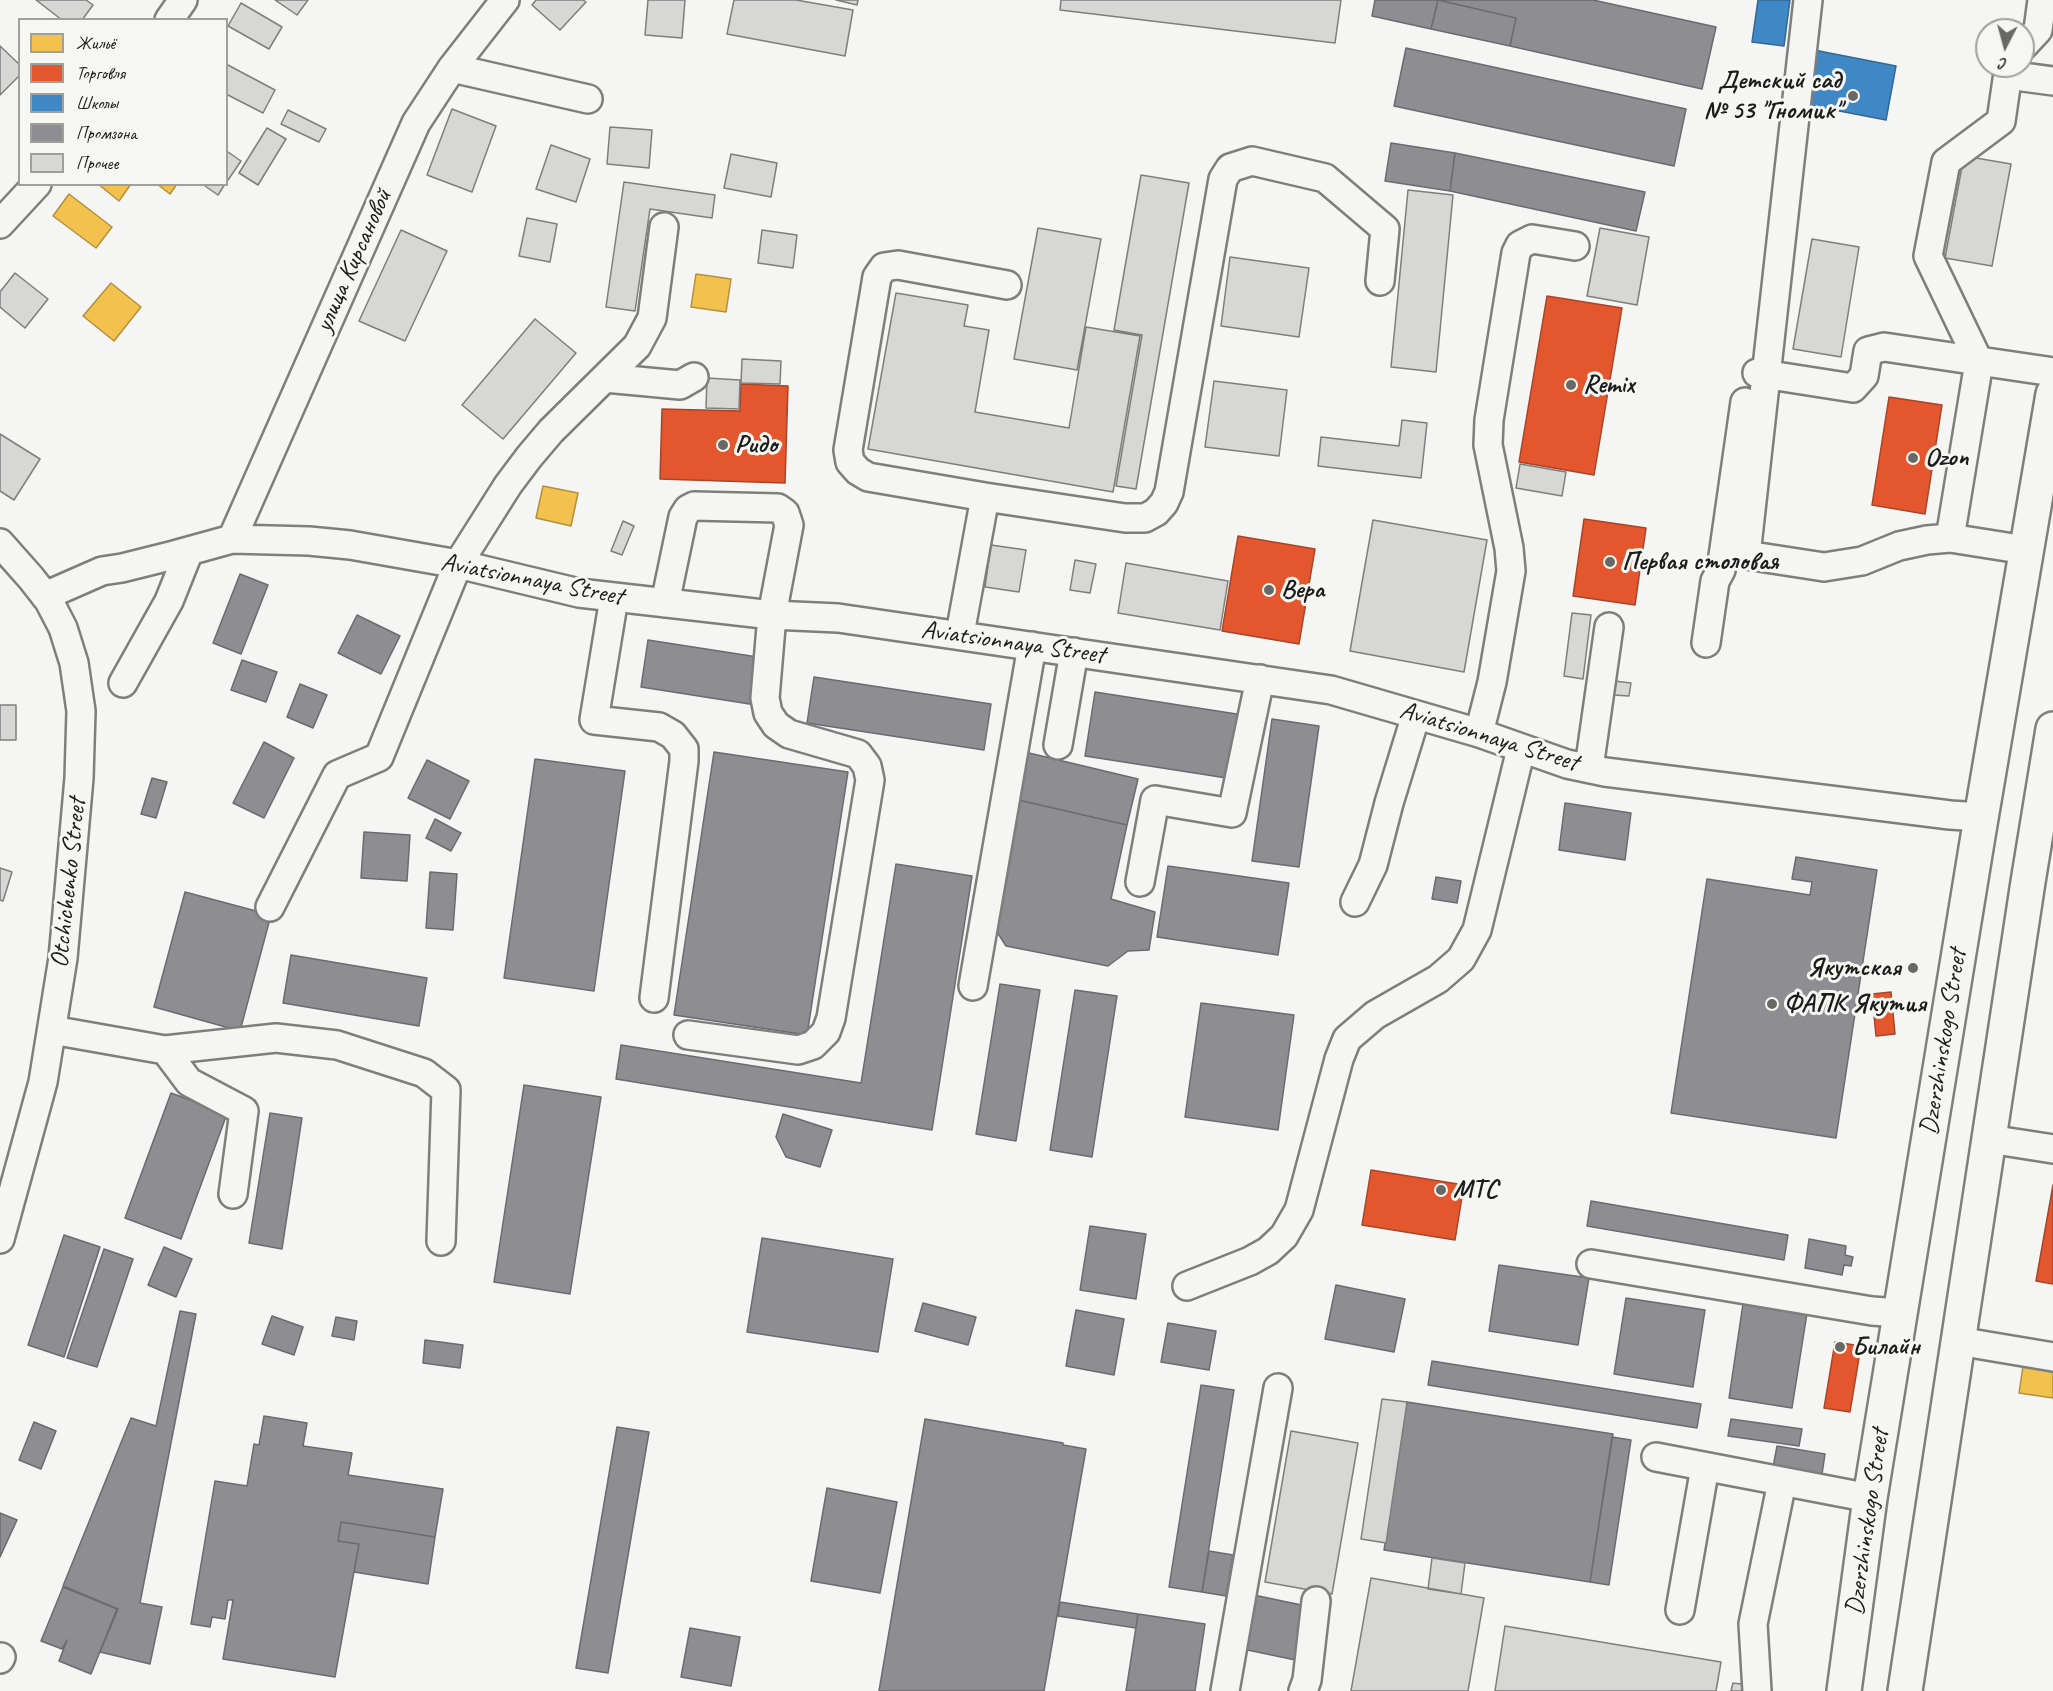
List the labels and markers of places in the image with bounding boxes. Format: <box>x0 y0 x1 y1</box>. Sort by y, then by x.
place label: Детский сад № 53 "Гномик" <box>1704 65 1841 126</box>
marker: Детский сад № 53 "Гномик" <box>1846 89 1860 103</box>
place label: Remix <box>1583 369 1634 401</box>
marker: Remix <box>1564 378 1578 392</box>
place label: Ридо <box>735 429 777 461</box>
marker: Ридо <box>716 438 730 452</box>
place label: Ozon <box>1925 442 1968 474</box>
marker: Ozon <box>1906 451 1920 465</box>
place label: Первая столовая <box>1622 546 1778 578</box>
marker: Первая столовая <box>1603 555 1617 569</box>
place label: Вера <box>1281 574 1324 606</box>
marker: Вера <box>1262 583 1276 597</box>
place label: Якутская <box>1807 952 1901 984</box>
marker: Якутская <box>1906 961 1920 975</box>
place label: ФАПК Якутия <box>1784 988 1926 1020</box>
marker: ФАПК Якутия <box>1765 997 1779 1011</box>
place label: МТС <box>1453 1174 1498 1206</box>
marker: МТС <box>1434 1183 1448 1197</box>
place label: Билайн <box>1852 1331 1920 1363</box>
marker: Билайн <box>1833 1340 1847 1354</box>

